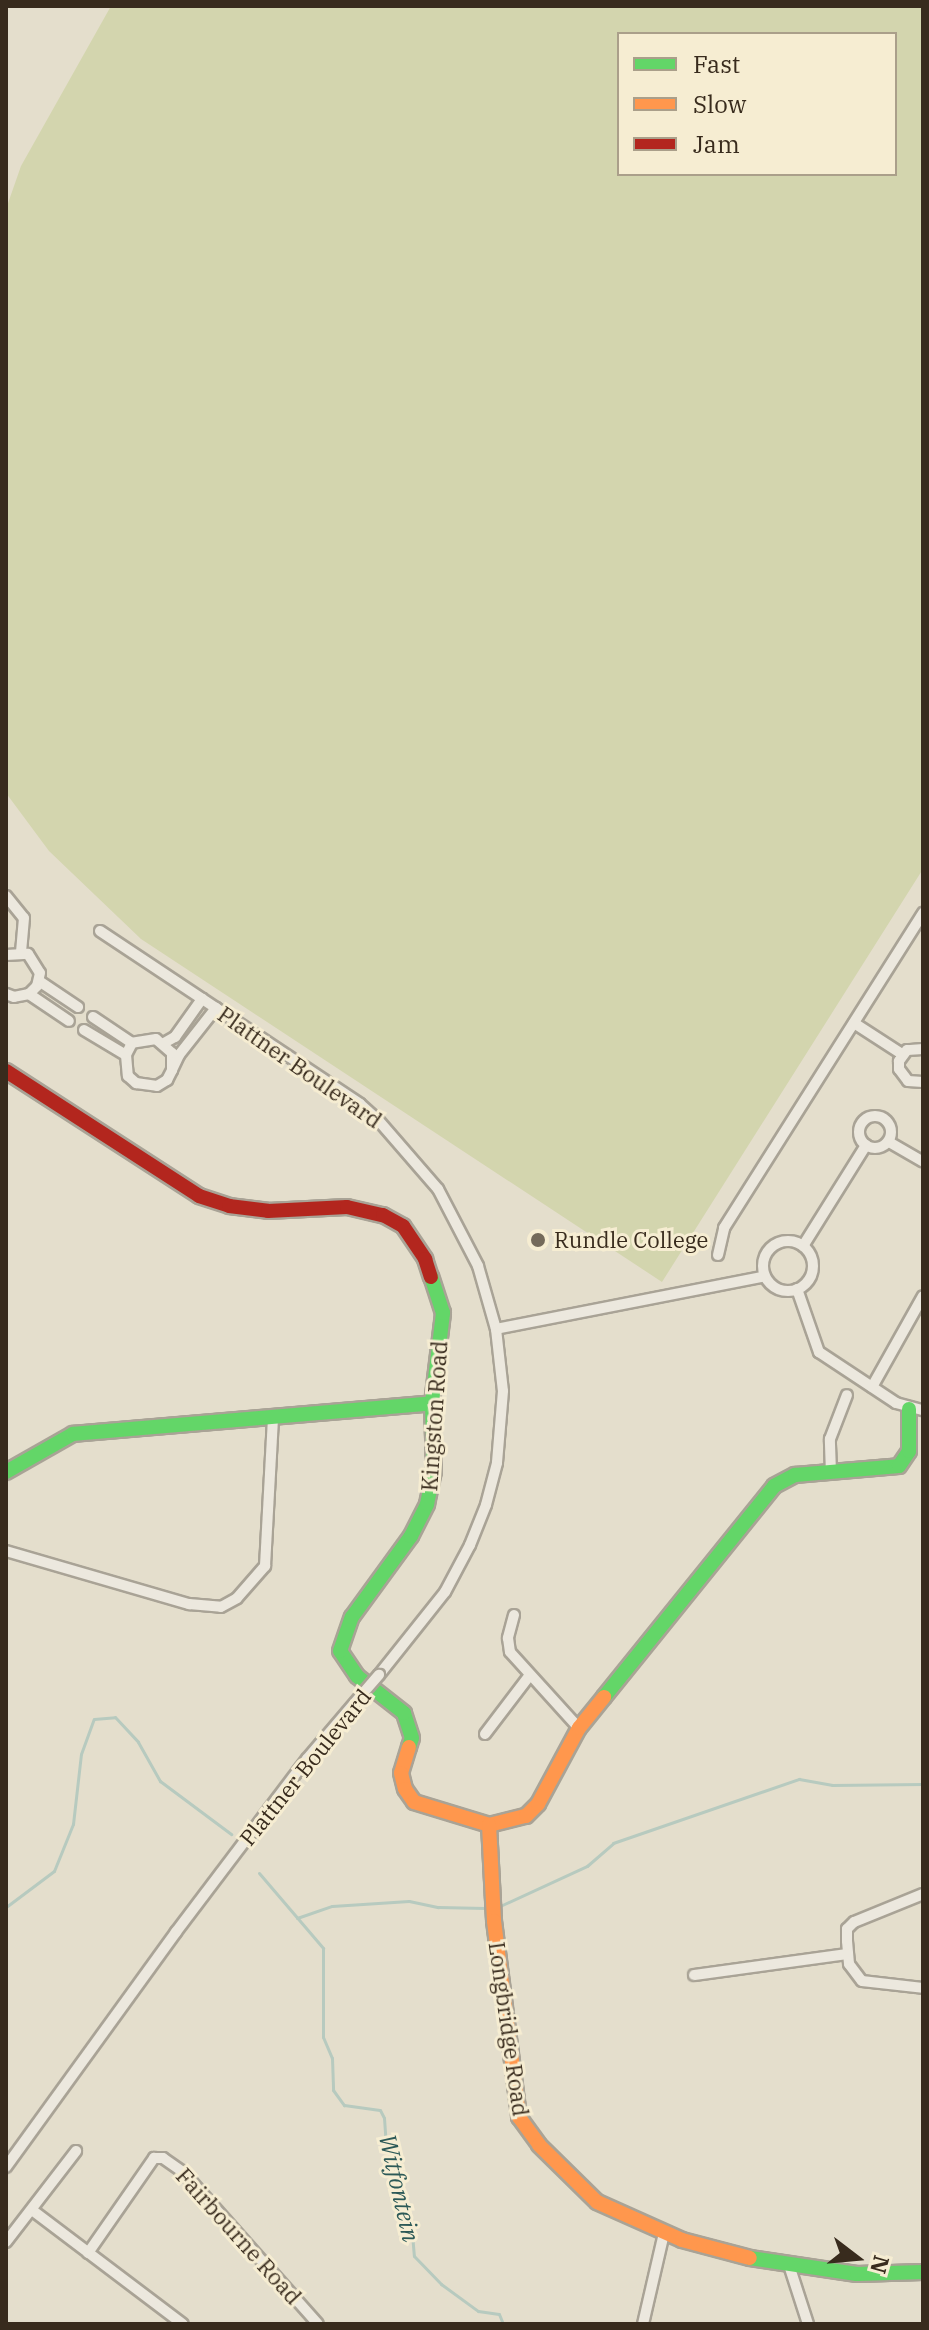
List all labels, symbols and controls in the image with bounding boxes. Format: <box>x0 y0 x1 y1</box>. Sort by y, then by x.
legend <box>617 32 897 176</box>
text: Fast <box>693 48 740 80</box>
text: Slow <box>693 88 746 120</box>
text: Jam <box>693 128 740 160</box>
street label: Plattner Boulevard <box>213 1001 387 1133</box>
place label: Rundle College <box>554 1227 708 1253</box>
marker: Rundle College <box>529 1231 547 1249</box>
street label: Kingston Road <box>416 1340 452 1492</box>
street label: Plattner Boulevard <box>234 1683 376 1851</box>
street label: Longbridge Road <box>484 1940 534 2118</box>
water label: Witfontein <box>373 2131 425 2245</box>
street label: Fairbourne Road <box>171 2162 307 2310</box>
north arrow <box>817 2218 897 2298</box>
text: N <box>864 2252 897 2277</box>

